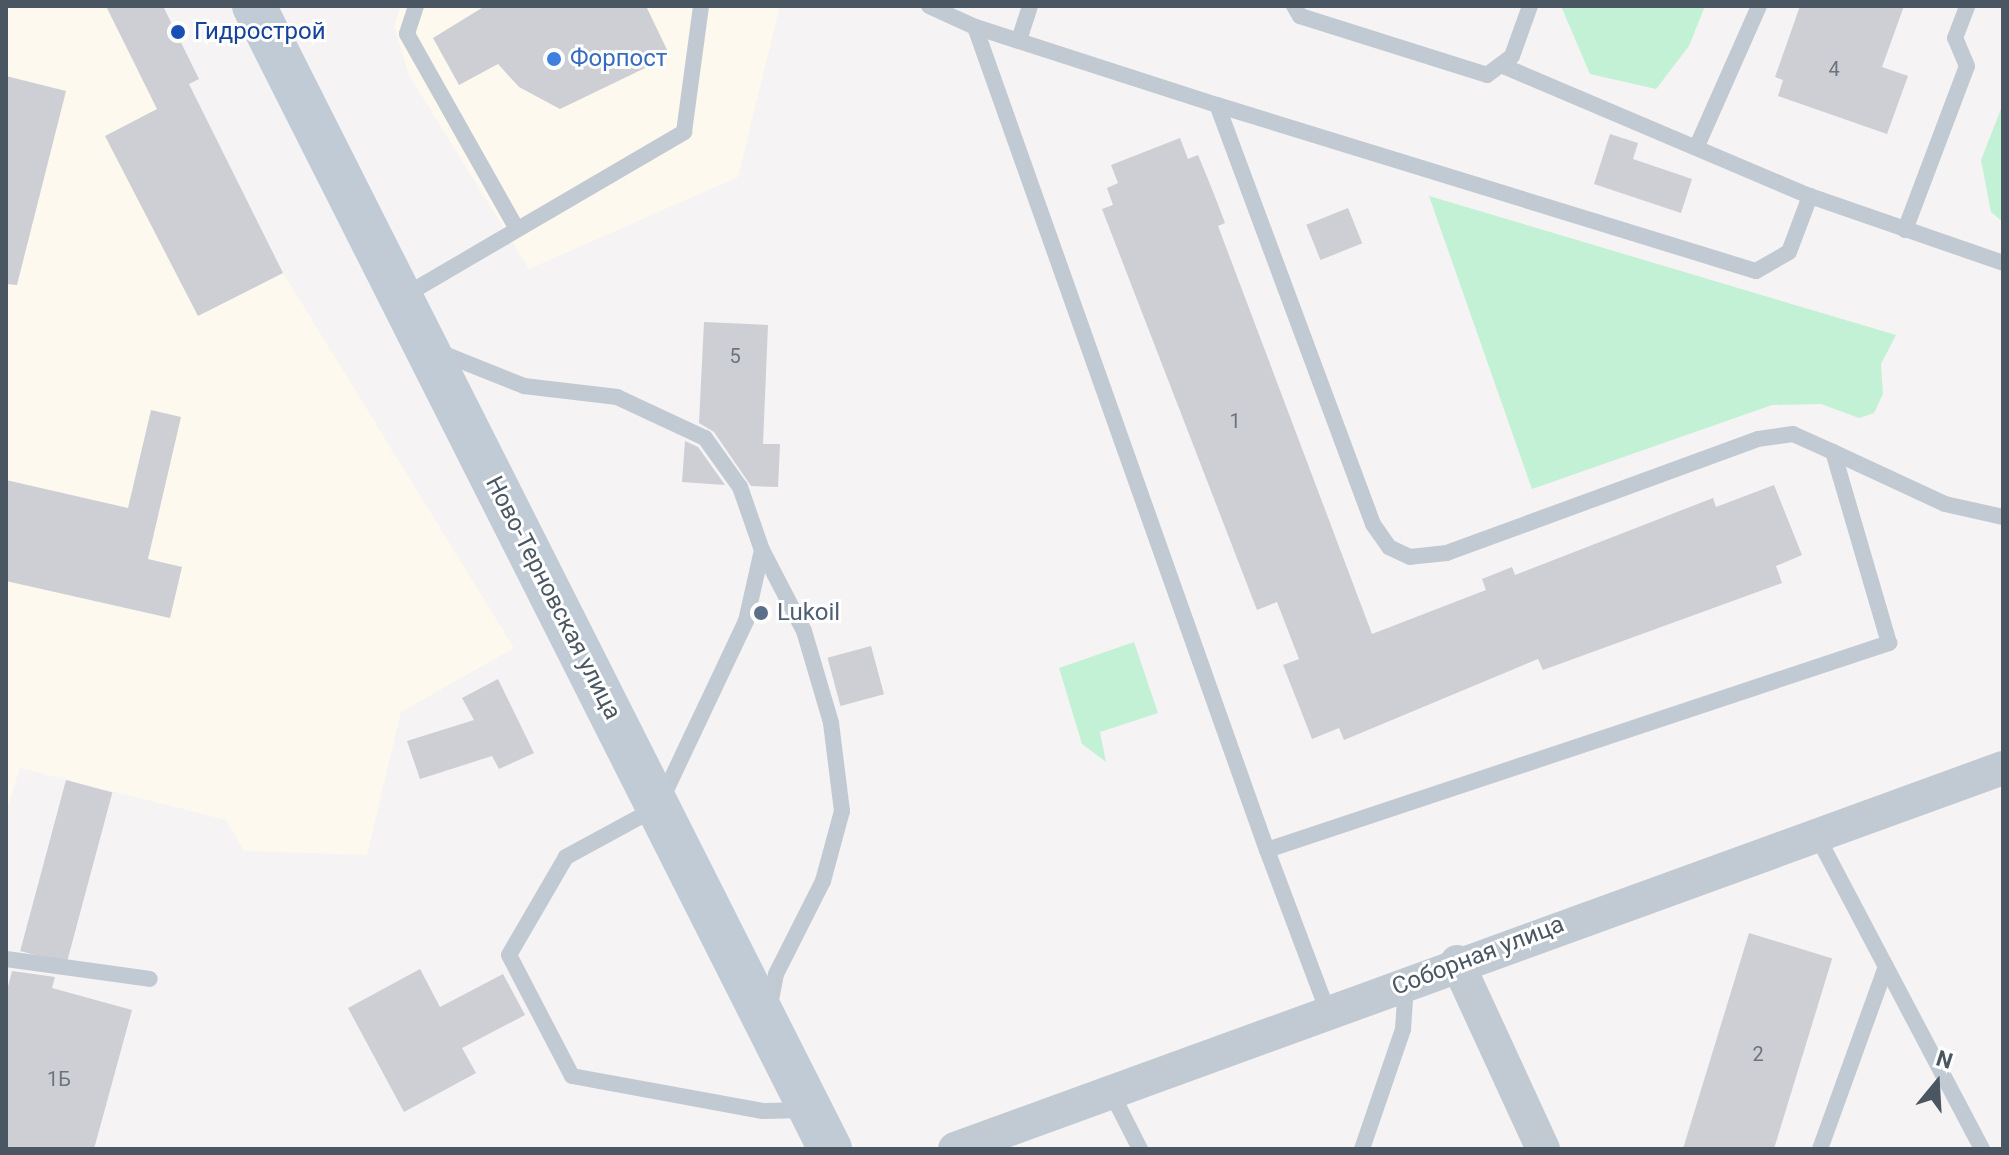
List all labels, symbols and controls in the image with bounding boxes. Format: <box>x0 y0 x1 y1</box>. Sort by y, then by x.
place label: Гидрострой <box>194 18 326 46</box>
marker: Гидрострой <box>169 23 187 41</box>
place label: Форпост <box>570 45 667 73</box>
marker: Форпост <box>545 50 563 68</box>
house number: 4 <box>1828 57 1840 81</box>
house number: 5 <box>729 344 741 368</box>
house number: 1 <box>1229 409 1241 433</box>
street label: Ново-Терновская улица <box>479 472 627 724</box>
place label: Lukoil <box>777 599 840 627</box>
marker: Lukoil <box>752 604 770 622</box>
street label: Соборная улица <box>1388 910 1568 1002</box>
house number: 2 <box>1752 1042 1764 1066</box>
north arrow <box>1897 1043 1977 1123</box>
text: N <box>1933 1045 1956 1074</box>
house number: 1Б <box>47 1067 71 1091</box>

